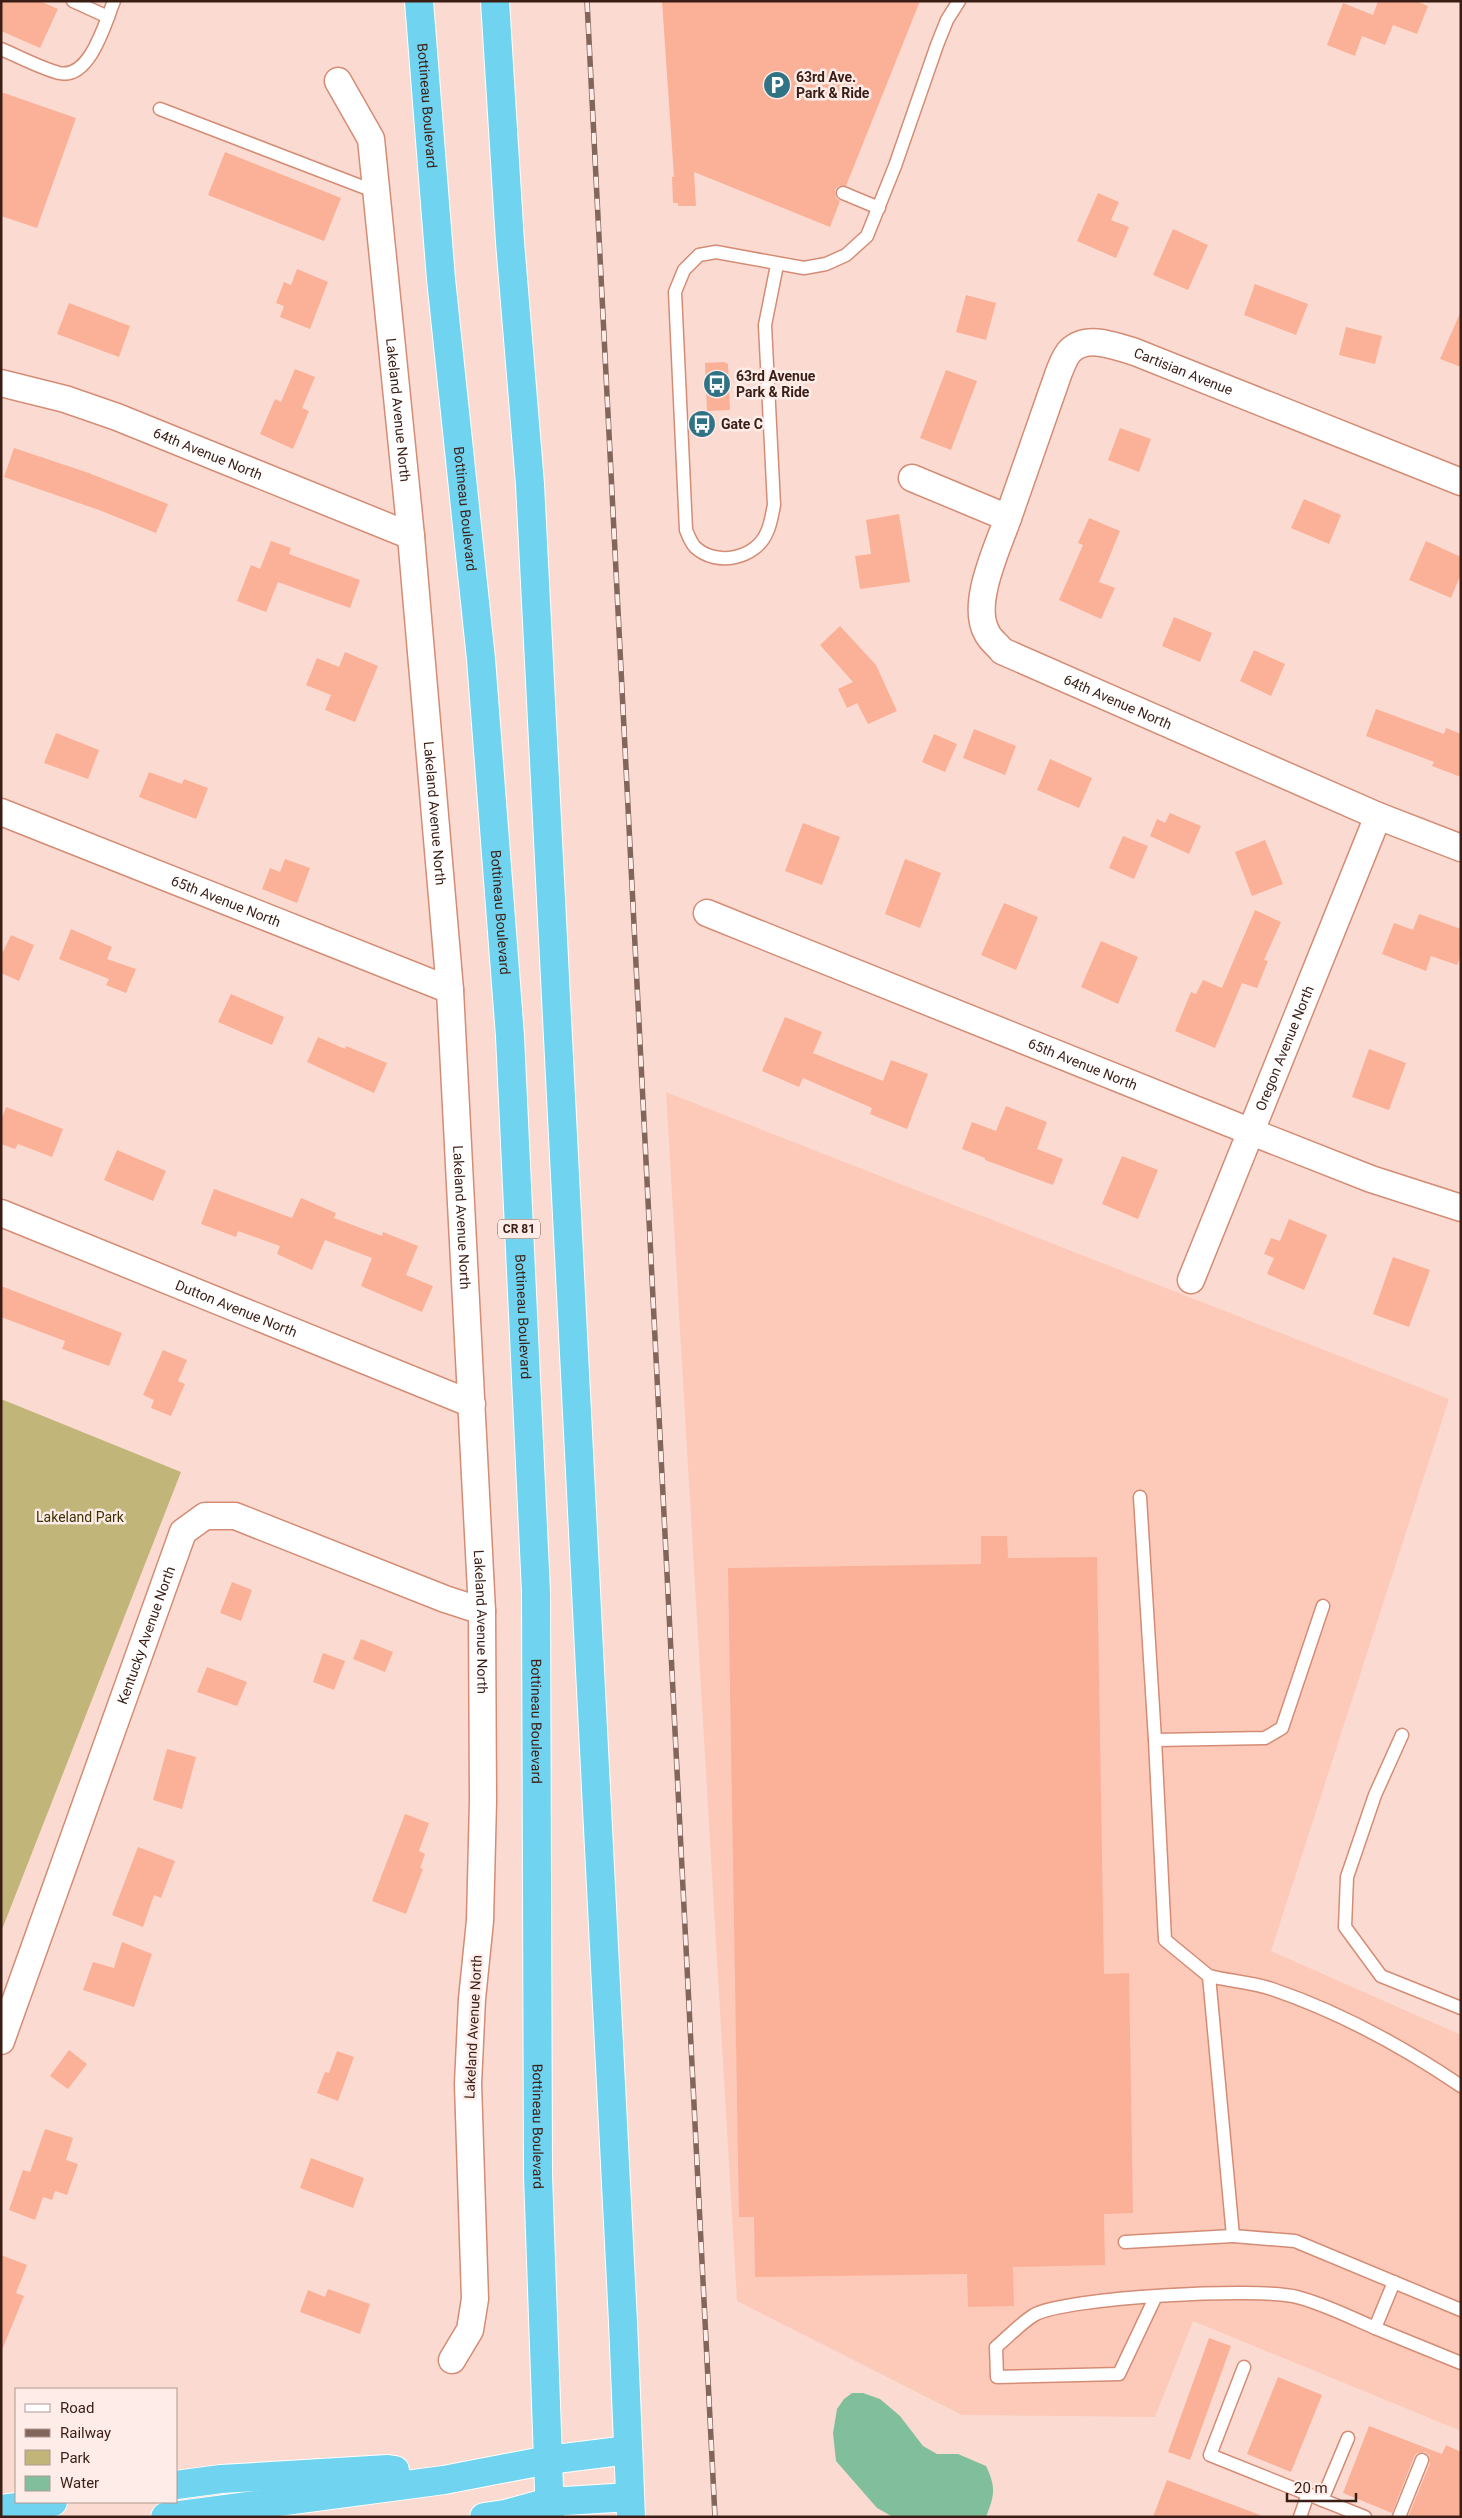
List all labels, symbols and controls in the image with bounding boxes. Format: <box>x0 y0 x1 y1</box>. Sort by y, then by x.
street label: Bottineau Boulevard <box>414 43 440 169</box>
place label: 63rd Ave. Park & Ride <box>796 69 870 101</box>
parking icon: 63rd Ave. Park & Ride <box>762 70 792 100</box>
street label: Lakeland Avenue North <box>383 337 413 483</box>
street label: Cartisian Avenue <box>1132 344 1235 398</box>
place label: 63rd Avenue Park & Ride <box>736 368 816 400</box>
bus stop icon: 63rd Avenue Park & Ride <box>702 369 732 399</box>
bus stop icon: Gate C <box>687 409 717 439</box>
place label: Gate C <box>721 416 763 432</box>
street label: 64th Avenue North <box>151 425 265 483</box>
street label: Bottineau Boulevard <box>451 446 480 572</box>
street label: 64th Avenue North <box>1061 671 1174 732</box>
street label: Lakeland Avenue North <box>421 741 449 886</box>
street label: Bottineau Boulevard <box>488 849 513 975</box>
street label: 65th Avenue North <box>169 872 283 930</box>
street label: Oregon Avenue North <box>1252 983 1317 1113</box>
street label: 65th Avenue North <box>1026 1035 1140 1093</box>
street label: Lakeland Avenue North <box>450 1145 473 1290</box>
road number: CR 81 <box>498 1220 540 1238</box>
street label: Bottineau Boulevard <box>512 1254 534 1380</box>
street label: Dutton Avenue North <box>173 1277 300 1340</box>
park label: Lakeland Park <box>36 1509 125 1525</box>
street label: Lakeland Avenue North <box>471 1549 490 1694</box>
street label: Kentucky Avenue North <box>114 1564 178 1706</box>
street label: Bottineau Boulevard <box>528 1659 545 1784</box>
street label: Lakeland Avenue North <box>461 1955 485 2099</box>
street label: Bottineau Boulevard <box>530 2064 546 2189</box>
legend <box>15 2388 178 2503</box>
text: Road <box>60 2399 94 2417</box>
text: Railway <box>60 2424 111 2442</box>
text: Park <box>60 2449 91 2467</box>
scale bar <box>1287 2470 1356 2502</box>
text: Water <box>60 2474 99 2492</box>
text: 20 m <box>1294 2479 1328 2497</box>

